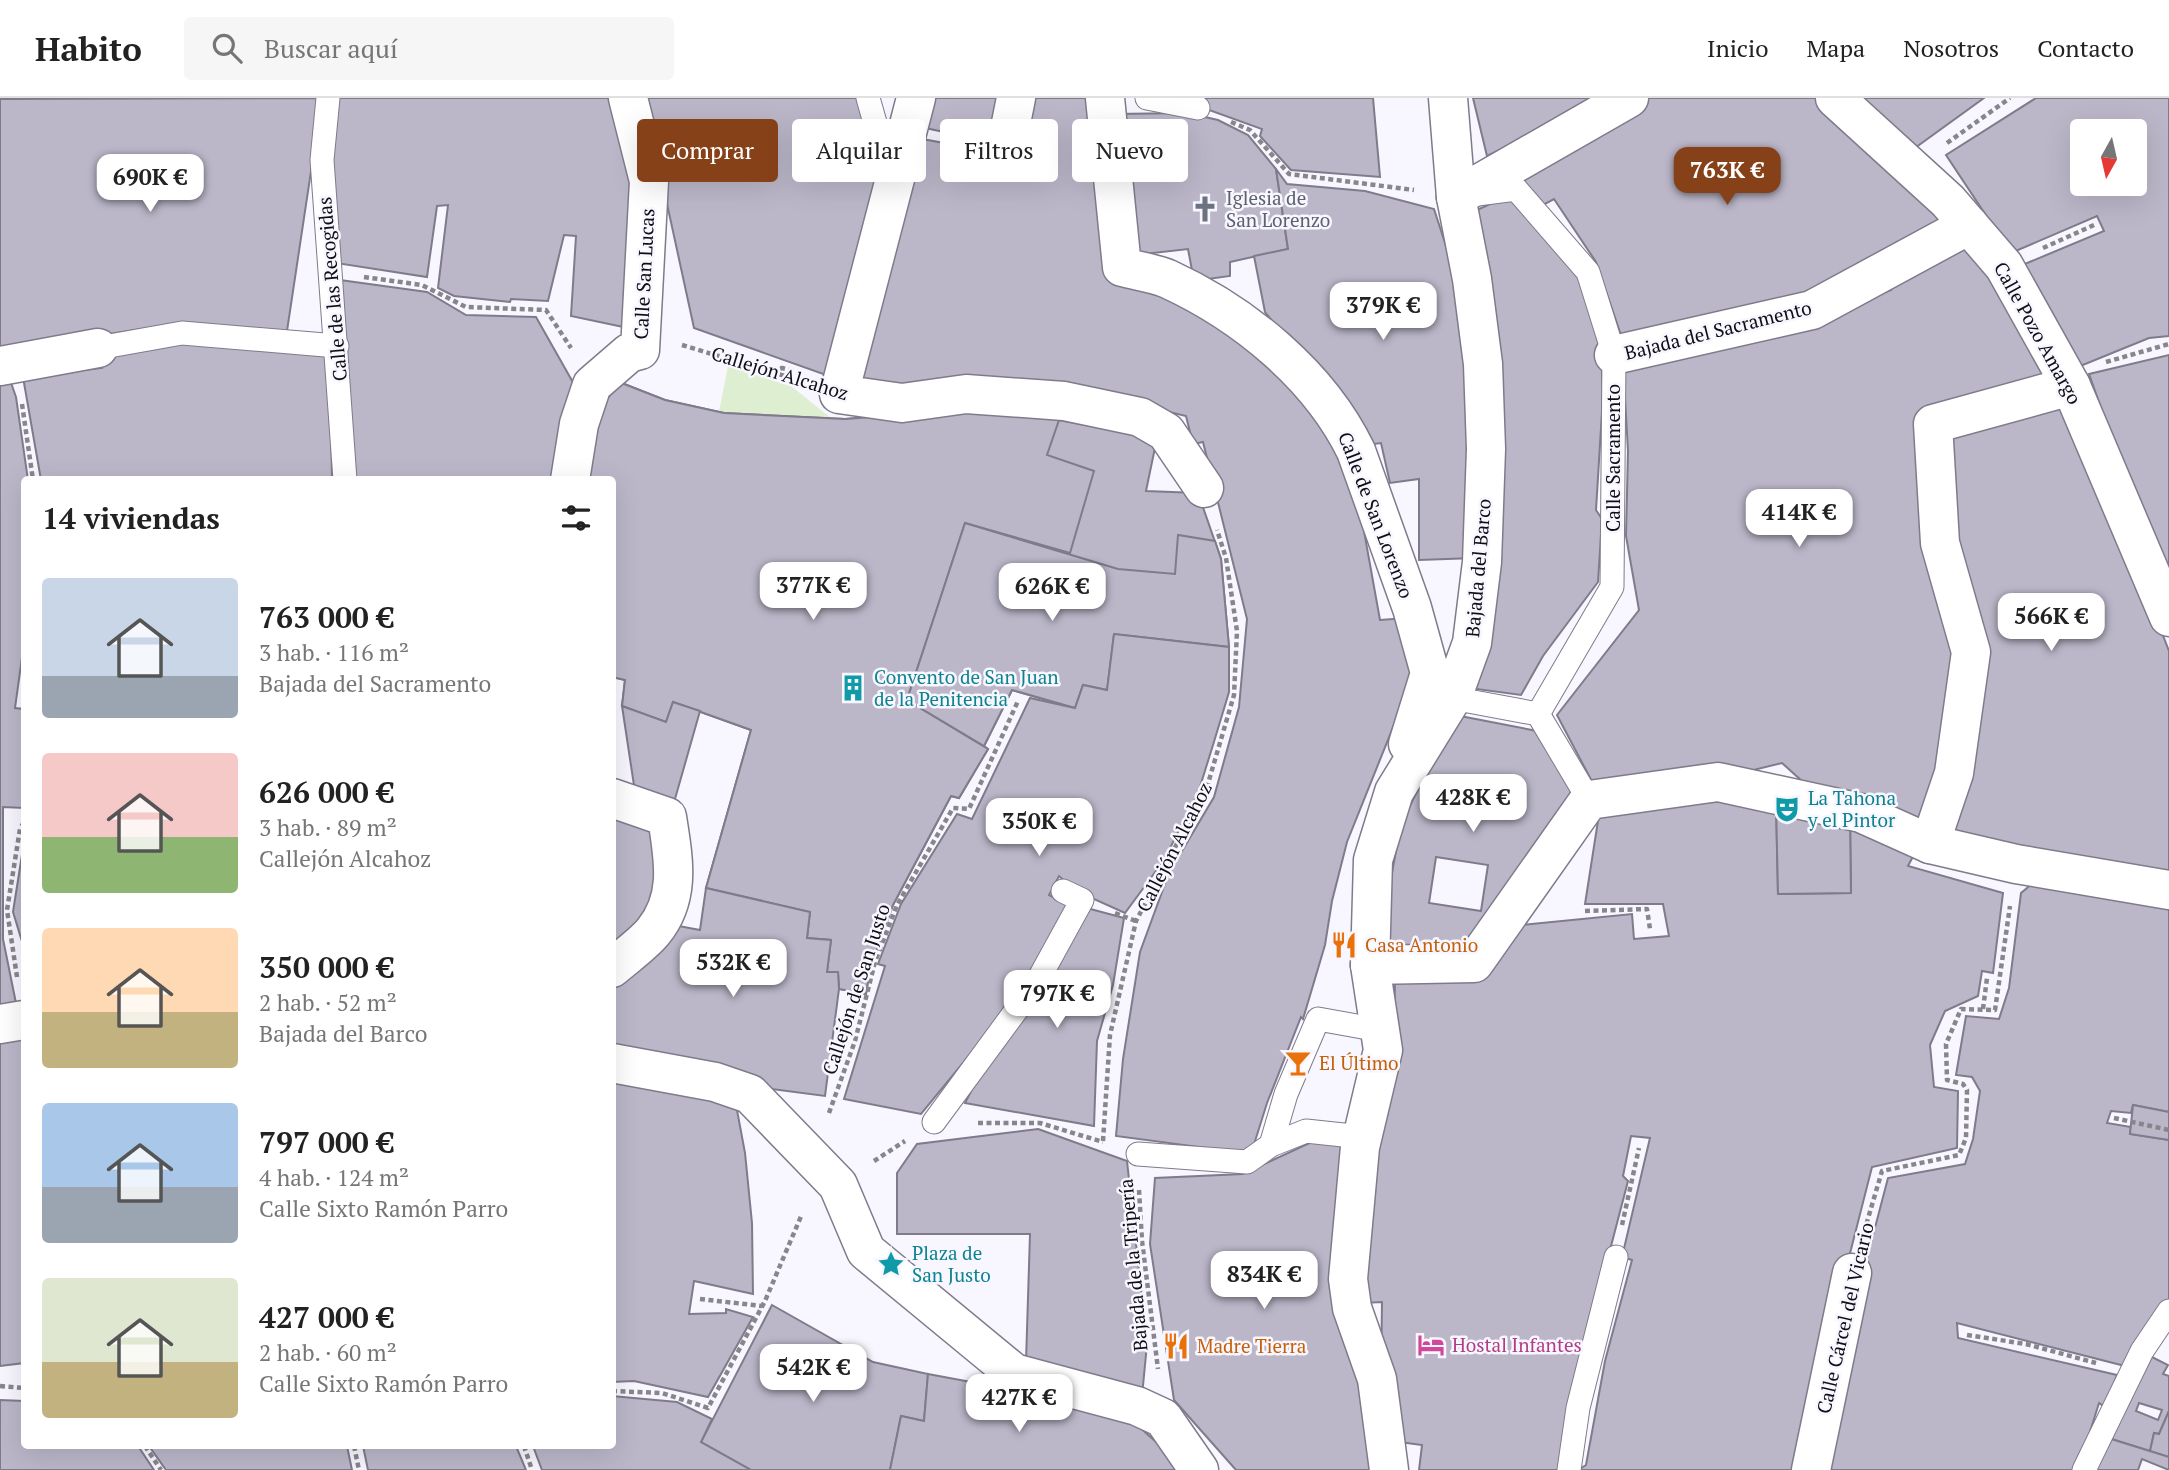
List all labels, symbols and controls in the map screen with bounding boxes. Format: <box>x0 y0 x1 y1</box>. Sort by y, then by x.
search box <box>184 17 674 80</box>
text: Habito <box>35 27 142 70</box>
icon: search <box>208 29 246 67</box>
text: Buscar aquí <box>264 31 398 65</box>
text: Inicio <box>1707 32 1769 64</box>
text: Mapa <box>1807 32 1865 64</box>
text: Nosotros <box>1903 32 1999 64</box>
text: Contacto <box>2037 32 2134 64</box>
chip: Comprar <box>637 119 778 182</box>
chip: Alquilar <box>792 119 926 182</box>
chip: Filtros <box>940 119 1058 182</box>
chip: Nuevo <box>1072 119 1188 182</box>
north arrow <box>2070 119 2147 196</box>
map controls <box>2070 119 2147 196</box>
pin: 763K € <box>1670 148 1784 207</box>
text: 763K € <box>1690 154 1764 185</box>
pin: 690K € <box>93 155 207 214</box>
text: 690K € <box>113 161 187 192</box>
place label: Iglesia de San Lorenzo <box>1226 185 1330 232</box>
church icon: Iglesia de San Lorenzo <box>1190 194 1220 224</box>
street label: Calle de las Recogidas <box>311 196 352 382</box>
street label: Calle San Lucas <box>628 208 659 340</box>
street label: Calle Pozo Amargo <box>1989 257 2088 408</box>
pin: 379K € <box>1326 282 1440 342</box>
text: 379K € <box>1346 289 1420 320</box>
street label: Bajada del Sacramento <box>1622 294 1814 365</box>
street label: Callejón Alcahoz <box>708 340 852 405</box>
street label: Calle Sacramento <box>1600 384 1625 532</box>
street label: Calle de San Lorenzo <box>1333 428 1420 602</box>
pin: 414K € <box>1742 490 1856 549</box>
text: 414K € <box>1762 496 1836 527</box>
text: 14 viviendas <box>42 498 220 538</box>
street label: Bajada del Barco <box>1459 498 1496 638</box>
icon: filters <box>557 499 595 537</box>
pin: 377K € <box>756 562 870 622</box>
pin: 626K € <box>995 564 1109 623</box>
text: 377K € <box>776 569 850 600</box>
text: 626K € <box>1015 570 1089 601</box>
pin: 566K € <box>1994 594 2108 653</box>
text: 763 000 € <box>259 597 394 637</box>
text: 566K € <box>2014 600 2088 631</box>
icon: home <box>98 606 182 690</box>
text: 3 hab. · 116 m² <box>259 637 409 668</box>
place label: Convento de San Juan de la Penitencia <box>874 664 1059 711</box>
text: Bajada del Sacramento <box>259 668 491 699</box>
building icon: Convento de San Juan de la Penitencia <box>838 673 868 703</box>
text: 626 000 € <box>259 772 394 812</box>
pin: 428K € <box>1416 774 1530 834</box>
street label: Callejón Alcahoz <box>1130 778 1217 916</box>
icon: home <box>98 781 182 865</box>
text: 428K € <box>1436 781 1510 812</box>
place label: La Tahona y el Pintor <box>1807 785 1896 832</box>
theatre icon: La Tahona y el Pintor <box>1772 794 1802 824</box>
pin: 350K € <box>982 798 1096 858</box>
text: 350K € <box>1002 805 1076 836</box>
text: 3 hab. · 89 m² <box>259 812 397 843</box>
text: Callejón Alcahoz <box>259 843 431 874</box>
street label: Callejón de San Justo <box>816 900 895 1077</box>
restaurant icon: Casa Antonio <box>1329 930 1359 960</box>
place label: Casa Antonio <box>1365 932 1478 957</box>
pin: 532K € <box>676 940 790 999</box>
text: 532K € <box>696 946 770 977</box>
text: 350 000 € <box>259 947 394 987</box>
icon: home <box>98 956 182 1040</box>
pin: 797K € <box>1000 970 1114 1030</box>
text: 797K € <box>1020 977 1094 1008</box>
text: 2 hab. · 52 m² <box>259 987 397 1018</box>
text: Bajada del Barco <box>259 1018 427 1049</box>
bar icon: El Último <box>1283 1048 1313 1078</box>
place label: El Último <box>1319 1050 1399 1075</box>
text: 797 000 € <box>259 1122 394 1162</box>
icon: home <box>98 1131 182 1215</box>
text: 4 hab. · 124 m² <box>259 1162 409 1193</box>
street label: Bajada de la Tripería <box>1112 1177 1152 1352</box>
text: Calle Sixto Ramón Parro <box>259 1193 508 1224</box>
street label: Calle Cárcel del Vicario <box>1810 1220 1879 1416</box>
place label: Plaza de San Justo <box>912 1240 991 1287</box>
place icon: Plaza de San Justo <box>876 1249 906 1279</box>
pin: 834K € <box>1207 1252 1321 1311</box>
text: 834K € <box>1227 1258 1301 1289</box>
text: 427 000 € <box>259 1297 394 1337</box>
icon: home <box>98 1306 182 1390</box>
hotel icon: Hostal Infantes <box>1416 1330 1446 1360</box>
restaurant icon: Madre Tierra <box>1161 1331 1191 1361</box>
place label: Hostal Infantes <box>1452 1332 1582 1357</box>
place label: Madre Tierra <box>1197 1333 1307 1358</box>
text: 2 hab. · 60 m² <box>259 1337 397 1368</box>
pin: 542K € <box>756 1344 870 1404</box>
text: 542K € <box>776 1351 850 1382</box>
text: Calle Sixto Ramón Parro <box>259 1368 508 1399</box>
pin: 427K € <box>962 1374 1076 1434</box>
text: 427K € <box>982 1381 1056 1412</box>

